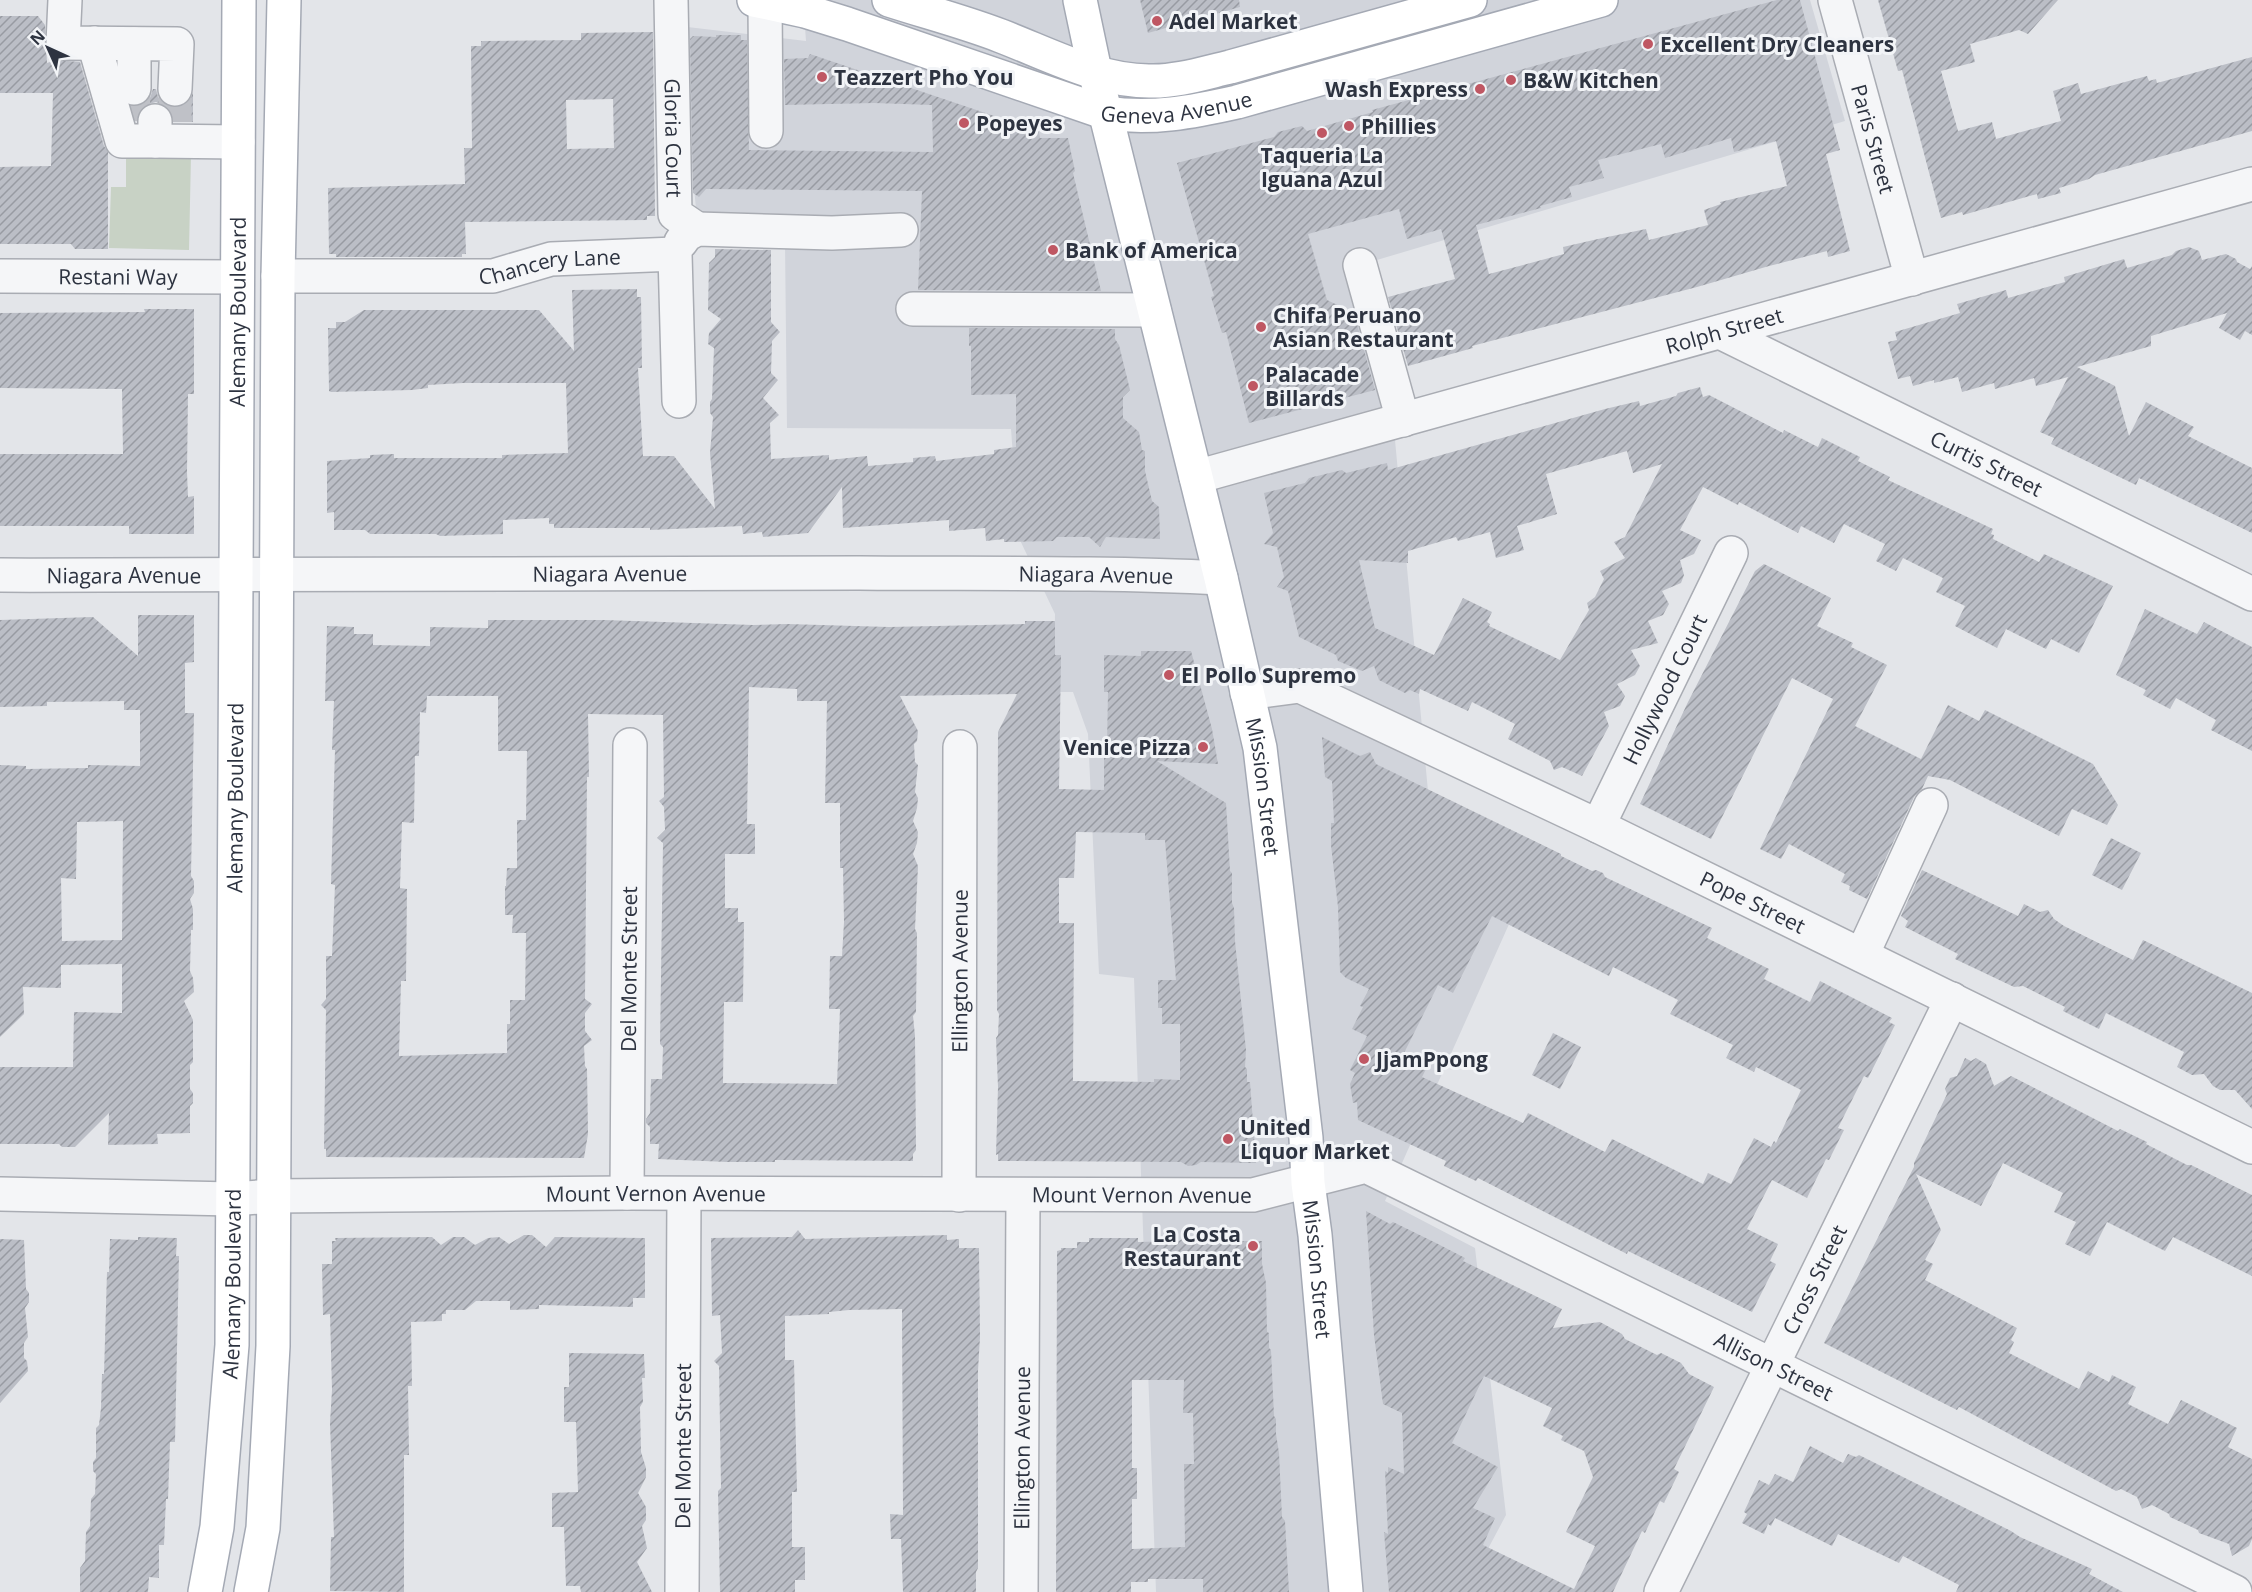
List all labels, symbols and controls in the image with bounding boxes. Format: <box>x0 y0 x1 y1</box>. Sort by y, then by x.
place label: Adel Market <box>1169 7 1298 35</box>
marker: Adel Market <box>1150 14 1164 28</box>
north arrow <box>18 18 78 78</box>
text: N <box>25 25 50 50</box>
place label: Excellent Dry Cleaners <box>1660 30 1894 58</box>
marker: Excellent Dry Cleaners <box>1641 37 1655 51</box>
place label: Teazzert Pho You <box>834 63 1014 91</box>
place label: B&W Kitchen <box>1523 66 1659 94</box>
marker: Teazzert Pho You <box>815 70 829 84</box>
marker: B&W Kitchen <box>1504 73 1518 87</box>
place label: Wash Express <box>1325 75 1468 103</box>
street label: Gloria Court <box>658 78 689 198</box>
street label: Paris Street <box>1845 81 1902 197</box>
marker: Wash Express <box>1473 82 1487 96</box>
street label: Geneva Avenue <box>1099 84 1255 130</box>
place label: Popeyes <box>976 109 1063 137</box>
place label: Phillies <box>1361 112 1436 140</box>
marker: Popeyes <box>957 116 971 130</box>
marker: Phillies <box>1342 119 1356 133</box>
marker: Taqueria La Iguana Azul <box>1315 126 1329 140</box>
place label: Taqueria La Iguana Azul <box>1261 141 1383 193</box>
street label: Alemany Boulevard <box>223 217 252 407</box>
place label: Bank of America <box>1065 236 1238 264</box>
street label: Chancery Lane <box>479 242 621 290</box>
marker: Bank of America <box>1046 243 1060 257</box>
street label: Restani Way <box>58 262 178 291</box>
place label: Chifa Peruano Asian Restaurant <box>1273 301 1454 353</box>
street label: Rolph Street <box>1662 301 1786 360</box>
marker: Chifa Peruano Asian Restaurant <box>1254 320 1268 334</box>
place label: Palacade Billards <box>1265 360 1359 412</box>
marker: Palacade Billards <box>1246 379 1260 393</box>
street label: Curtis Street <box>1926 424 2047 503</box>
street label: Niagara Avenue <box>533 559 687 588</box>
street label: Niagara Avenue <box>1019 560 1174 590</box>
street label: Niagara Avenue <box>47 561 201 589</box>
street label: Hollywood Court <box>1616 609 1713 769</box>
place label: El Pollo Supremo <box>1181 661 1356 689</box>
marker: El Pollo Supremo <box>1162 668 1176 682</box>
street label: Alemany Boulevard <box>220 703 249 893</box>
street label: Mission Street <box>1239 715 1287 857</box>
place label: Venice Pizza <box>1063 733 1191 761</box>
marker: Venice Pizza <box>1196 740 1210 754</box>
street label: Pope Street <box>1695 864 1810 940</box>
street label: Del Monte Street <box>614 886 643 1052</box>
street label: Ellington Avenue <box>945 889 974 1053</box>
place label: JjamPpong <box>1374 1045 1488 1073</box>
marker: JjamPpong <box>1357 1052 1371 1066</box>
place label: United Liquor Market <box>1240 1113 1390 1165</box>
marker: United Liquor Market <box>1221 1132 1235 1146</box>
street label: Mount Vernon Avenue <box>546 1179 766 1208</box>
street label: Mount Vernon Avenue <box>1032 1180 1252 1209</box>
street label: Alemany Boulevard <box>215 1189 247 1380</box>
street label: Mission Street <box>1296 1198 1338 1340</box>
place label: La Costa Restaurant <box>1124 1220 1241 1272</box>
street label: Cross Street <box>1776 1220 1853 1339</box>
marker: La Costa Restaurant <box>1246 1239 1260 1253</box>
street label: Allison Street <box>1710 1325 1838 1407</box>
street label: Del Monte Street <box>668 1363 697 1529</box>
street label: Ellington Avenue <box>1007 1366 1036 1530</box>

